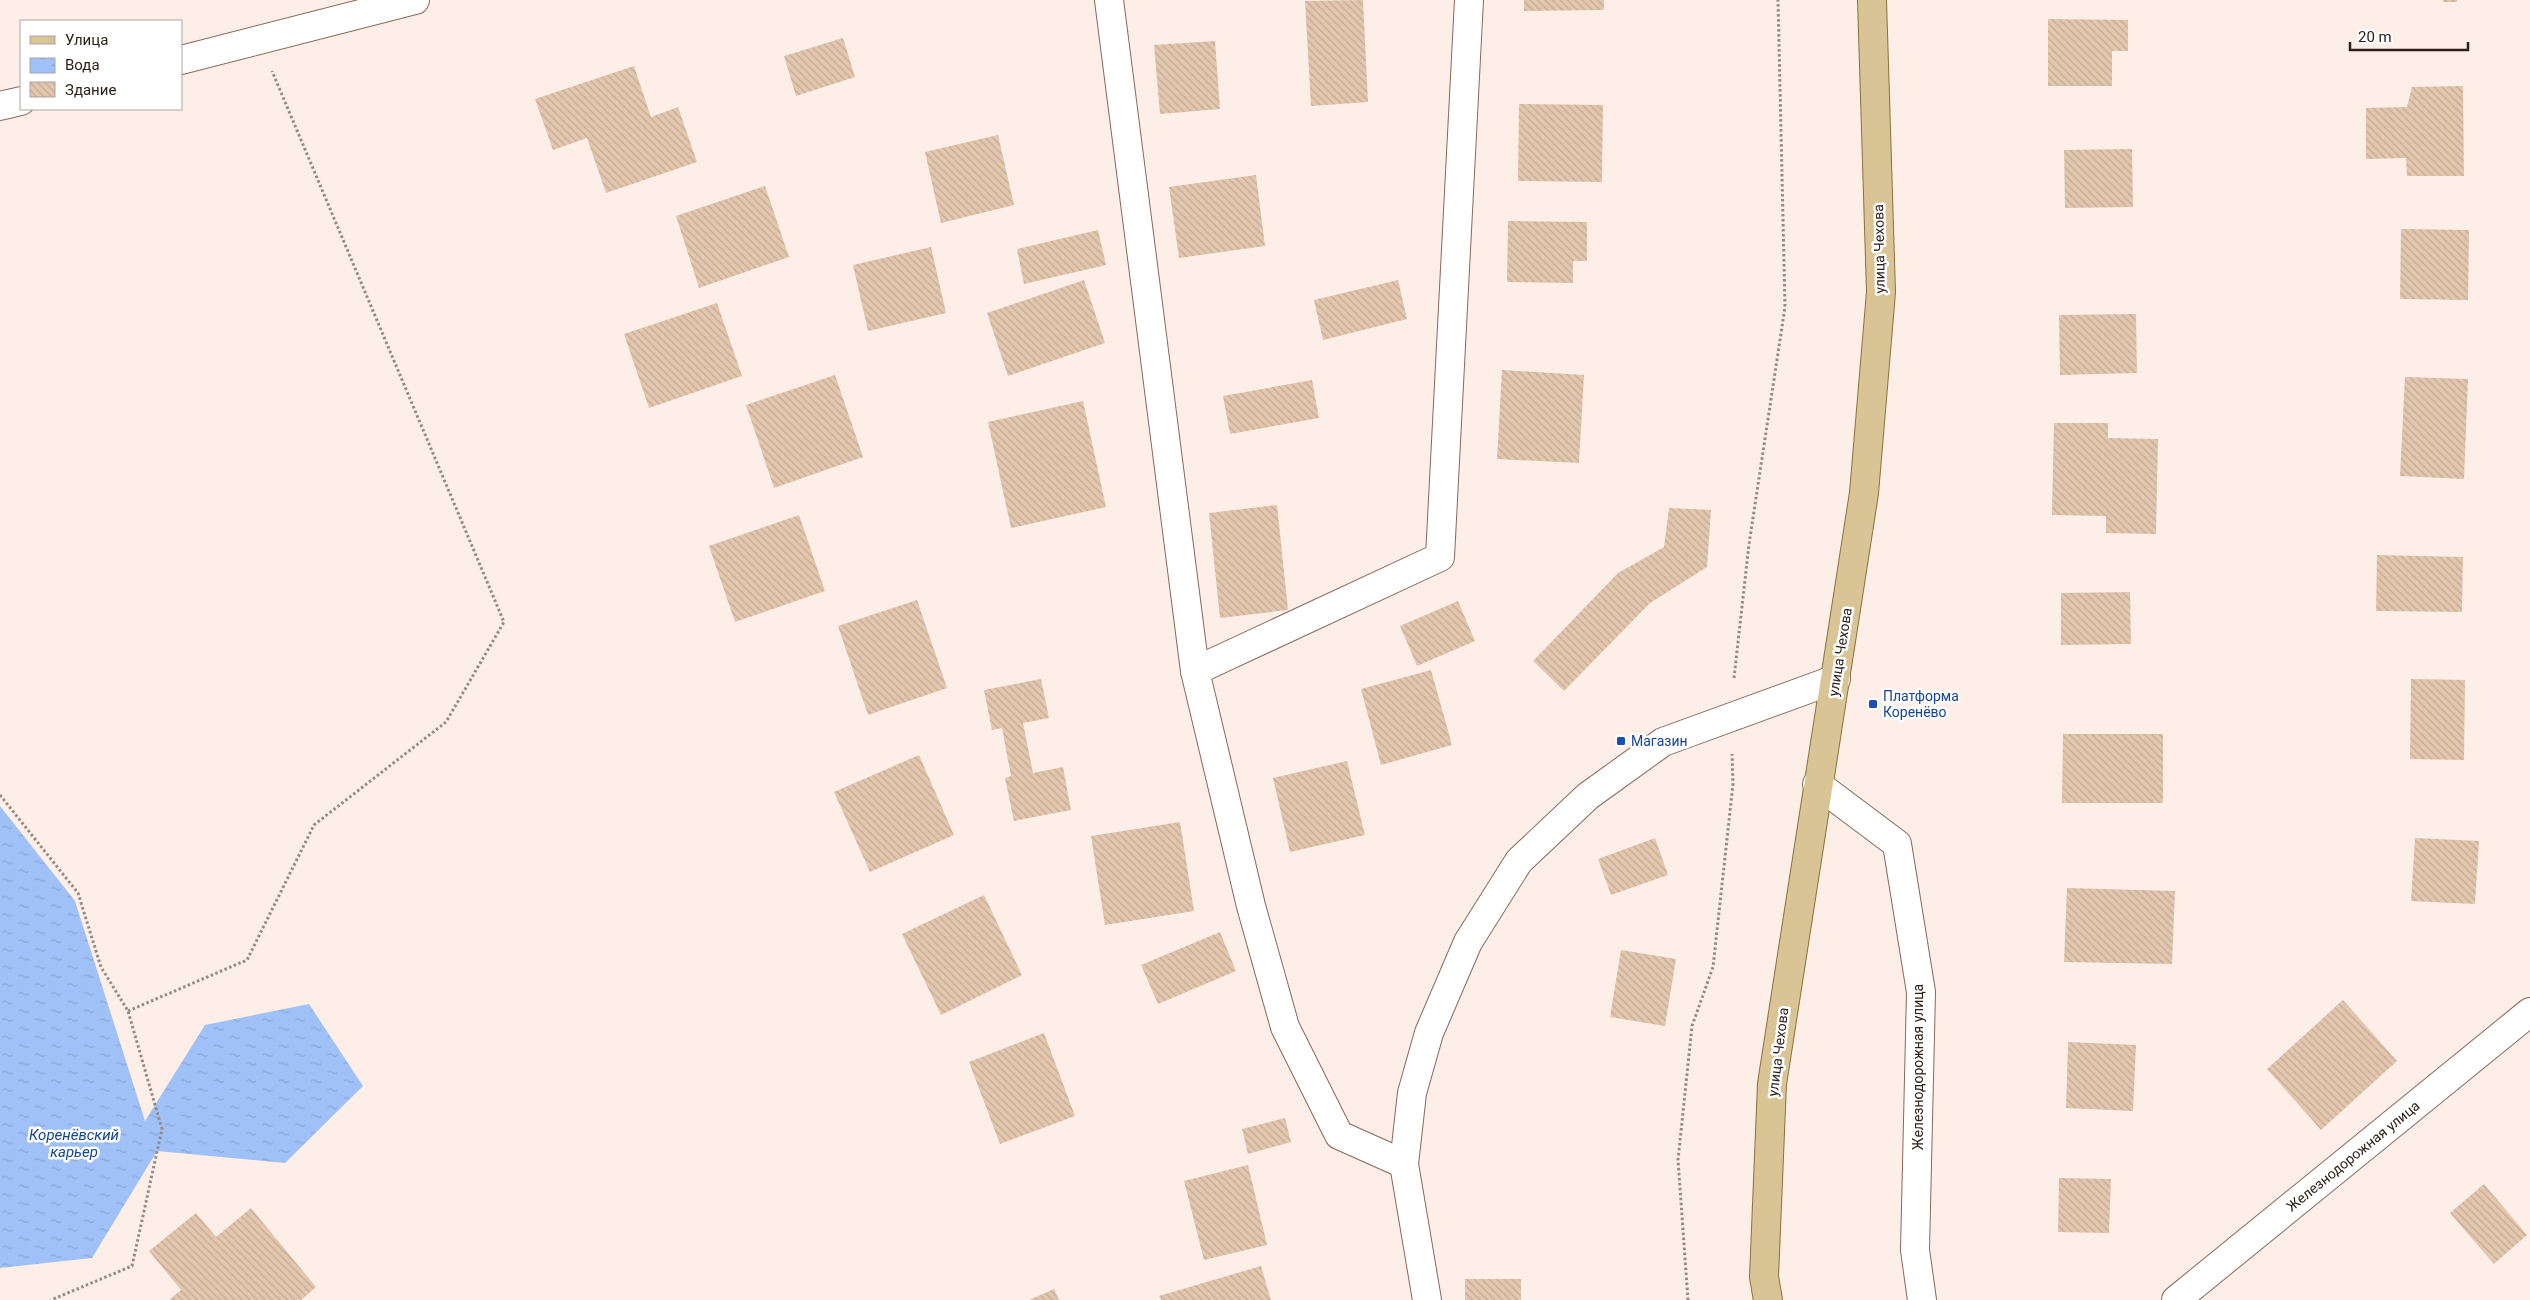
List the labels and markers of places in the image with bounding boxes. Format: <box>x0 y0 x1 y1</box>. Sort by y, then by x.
place label: Платформа Коренёво <box>1883 688 1959 720</box>
marker: Платформа Коренёво <box>1867 698 1879 710</box>
place label: Магазин <box>1631 733 1688 749</box>
marker: Магазин <box>1615 735 1627 747</box>

